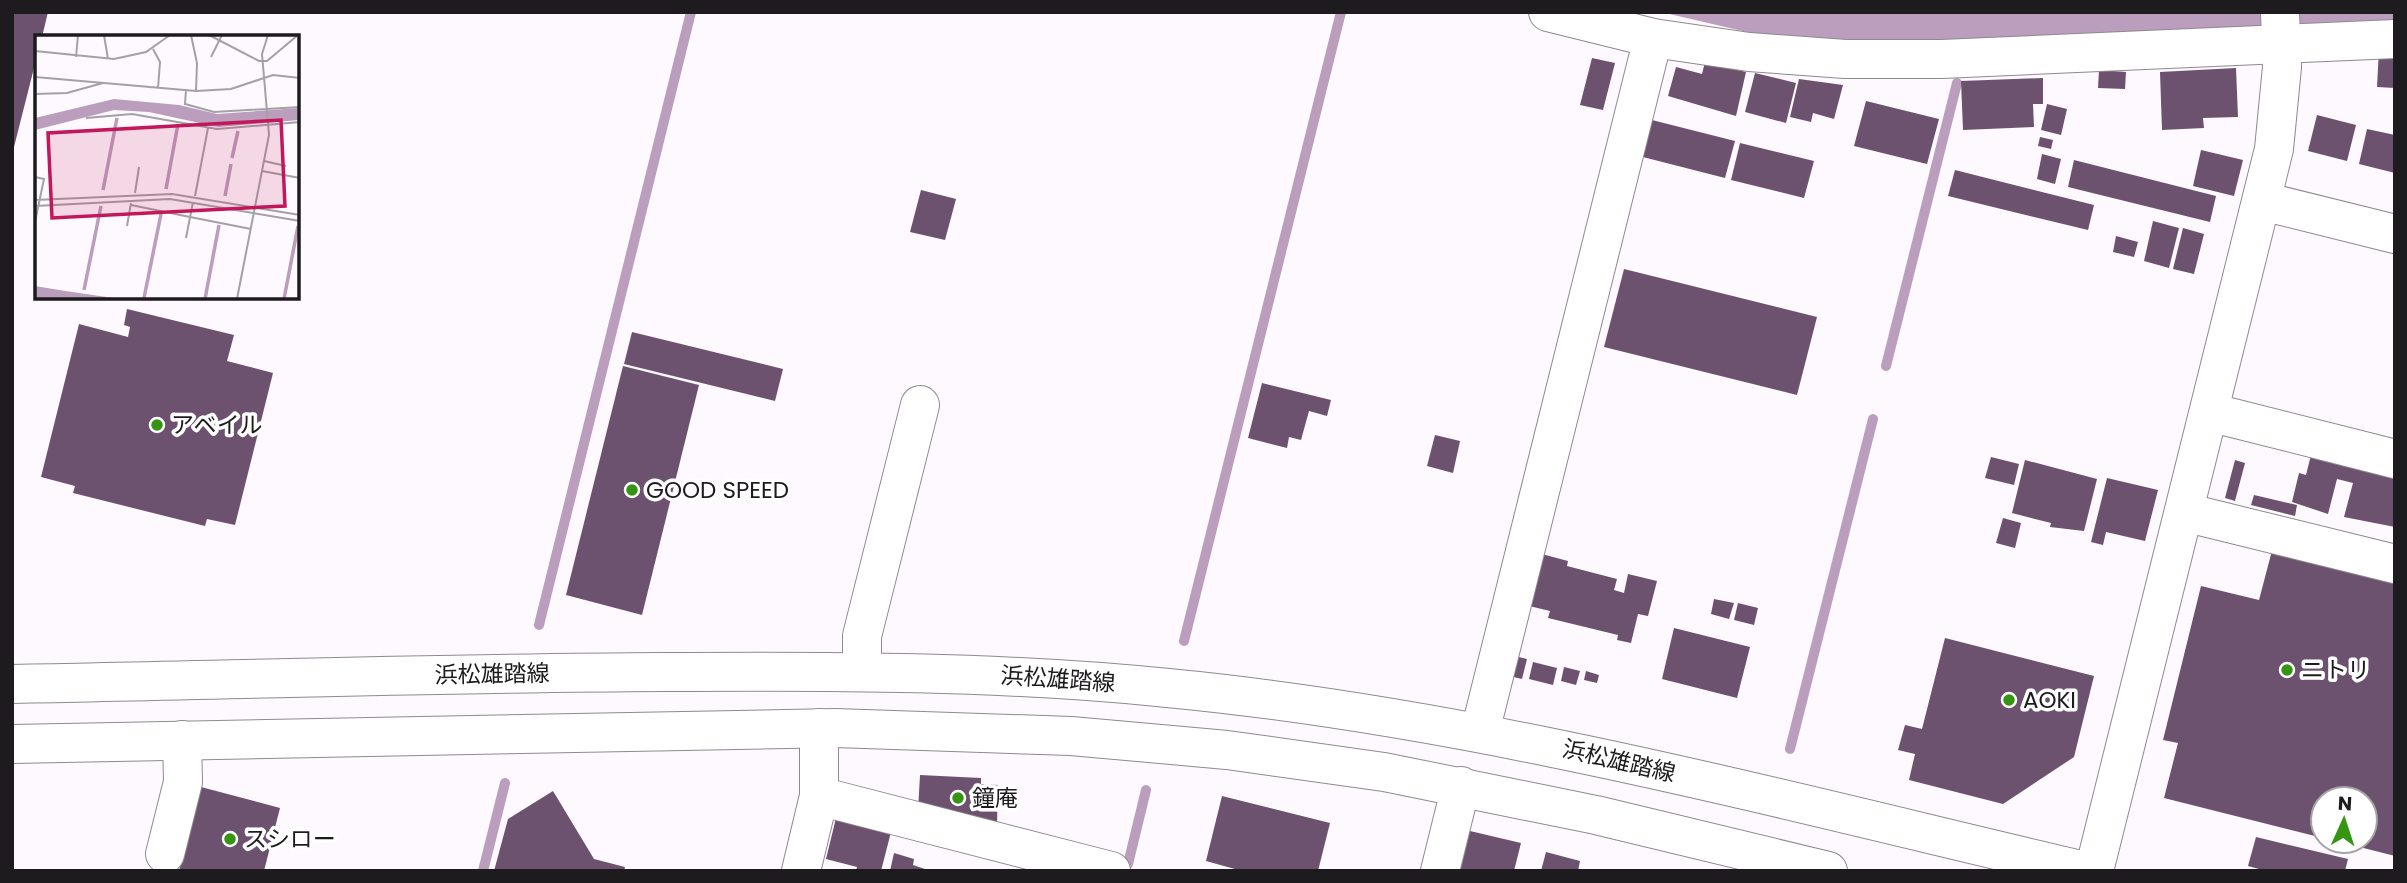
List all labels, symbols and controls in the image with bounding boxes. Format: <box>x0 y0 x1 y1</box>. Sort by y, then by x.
inset map <box>35 35 299 299</box>
place label: アベイル <box>171 409 263 441</box>
marker: アベイル <box>149 417 165 433</box>
place label: GOOD SPEED <box>646 474 789 506</box>
marker: GOOD SPEED <box>624 482 640 498</box>
place label: ニトリ <box>2301 654 2370 686</box>
street label: 浜松雄踏線 <box>434 657 550 691</box>
street label: 浜松雄踏線 <box>1000 659 1116 699</box>
marker: ニトリ <box>2279 662 2295 678</box>
place label: AOKI <box>2023 684 2076 716</box>
marker: AOKI <box>2001 692 2017 708</box>
street label: 浜松雄踏線 <box>1559 732 1679 790</box>
place label: 鐘庵 <box>972 782 1018 814</box>
north arrow <box>2309 785 2379 855</box>
marker: 鐘庵 <box>950 790 966 806</box>
text: N <box>2337 790 2353 817</box>
place label: スシロー <box>244 823 336 855</box>
marker: スシロー <box>222 831 238 847</box>

